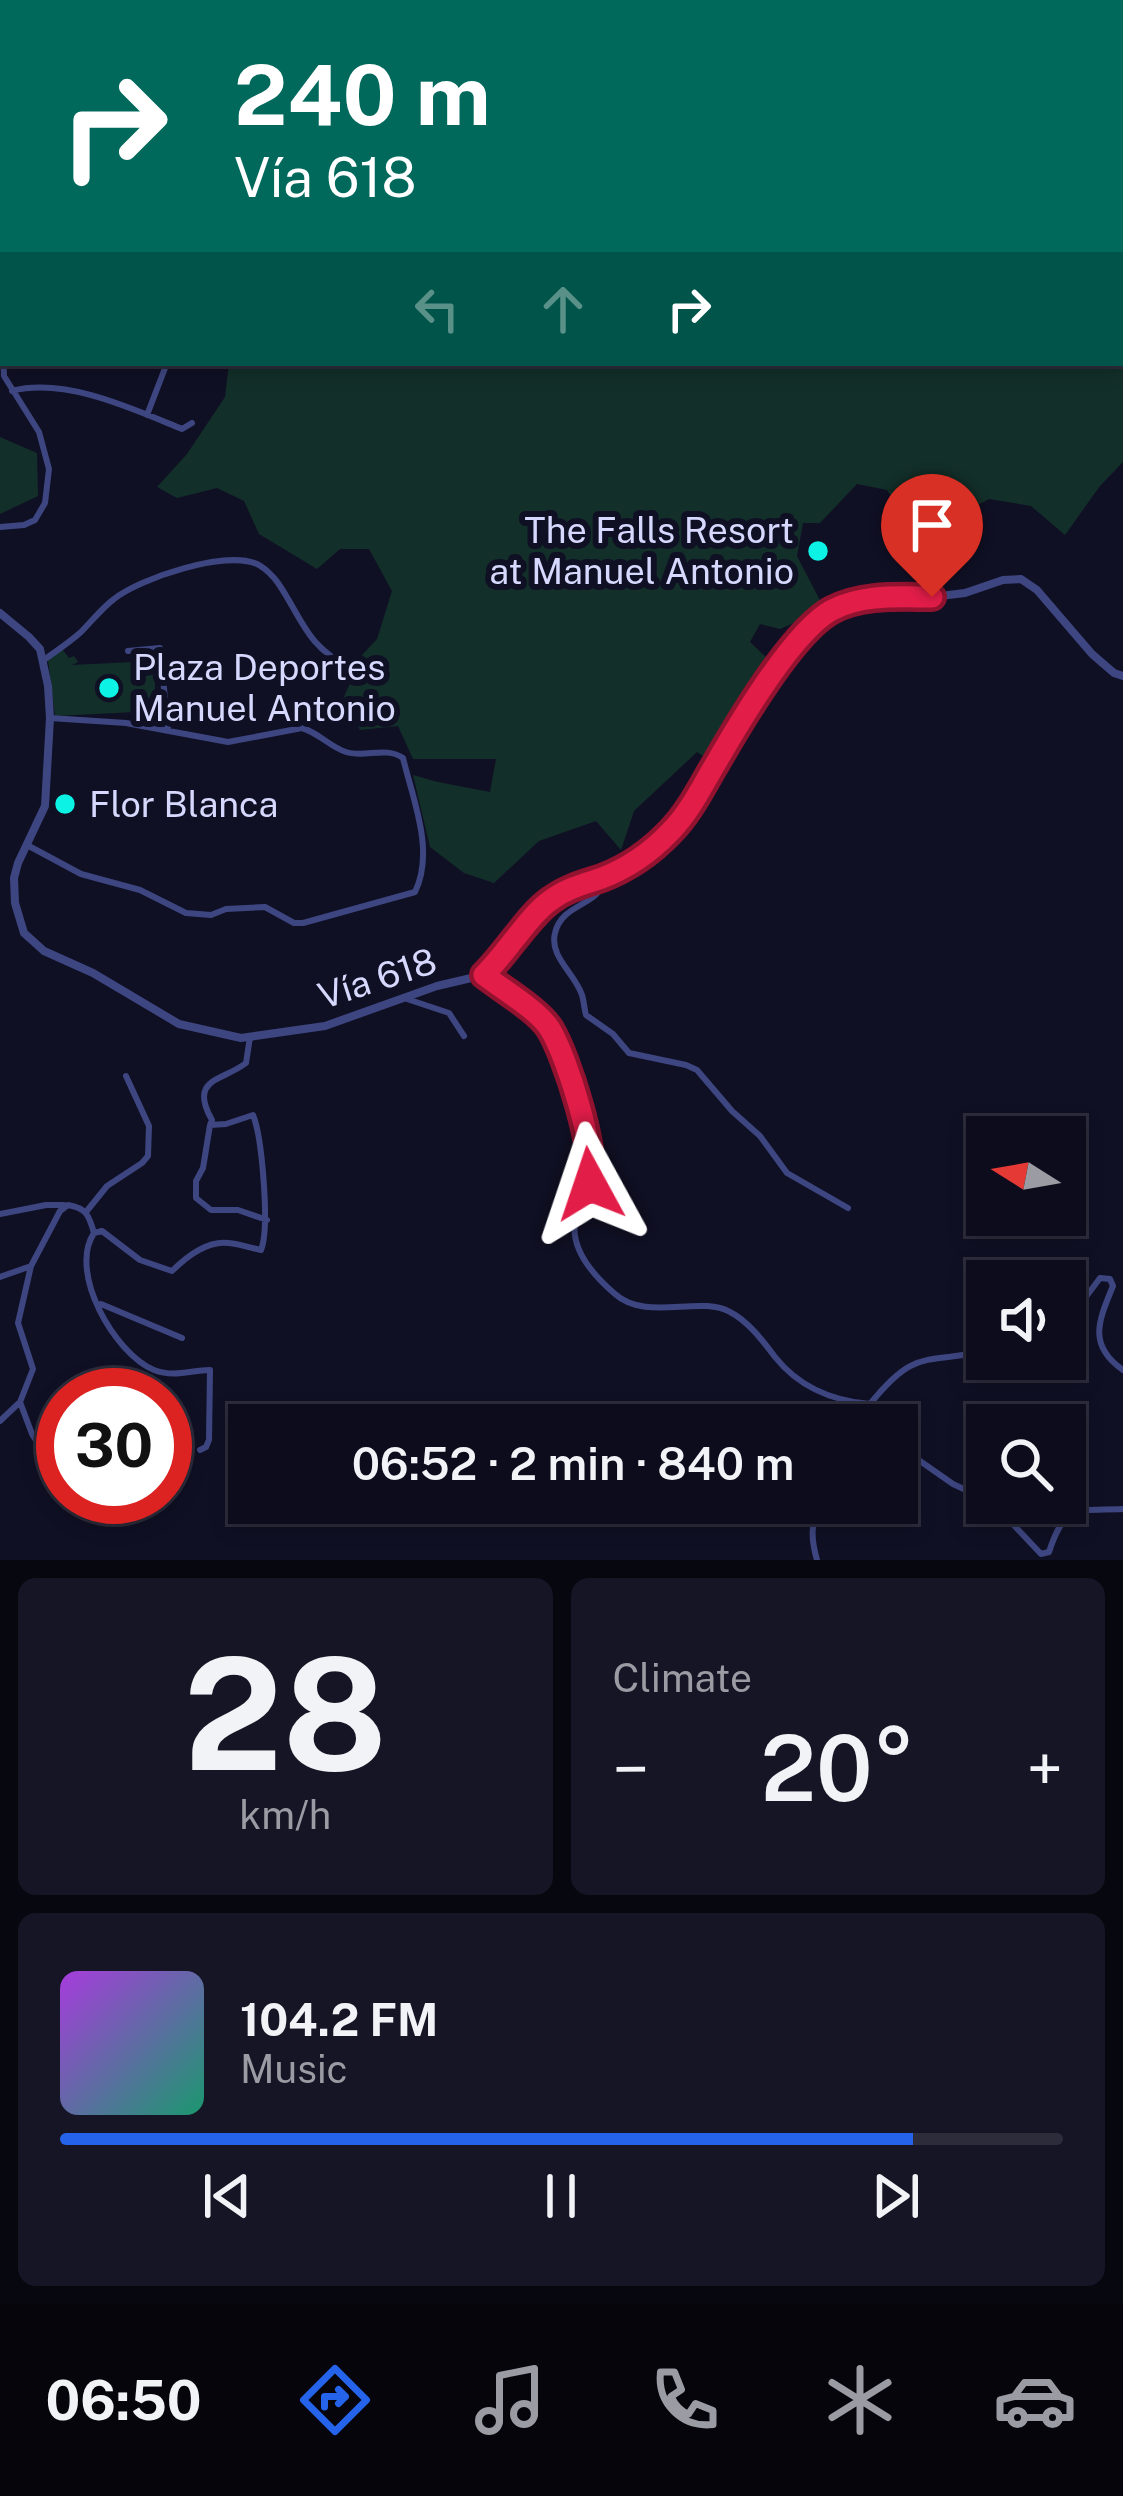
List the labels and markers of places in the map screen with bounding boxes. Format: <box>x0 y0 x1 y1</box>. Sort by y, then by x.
pin <box>881 474 983 597</box>
place label: The Falls Resort at Manuel Antonio <box>489 509 794 592</box>
marker: The Falls Resort at Manuel Antonio <box>805 538 831 564</box>
place label: Plaza Deportes Manuel Antonio <box>133 646 396 729</box>
marker: Plaza Deportes Manuel Antonio <box>96 675 122 701</box>
place label: Flor Blanca <box>89 783 278 825</box>
marker: Flor Blanca <box>52 791 78 817</box>

